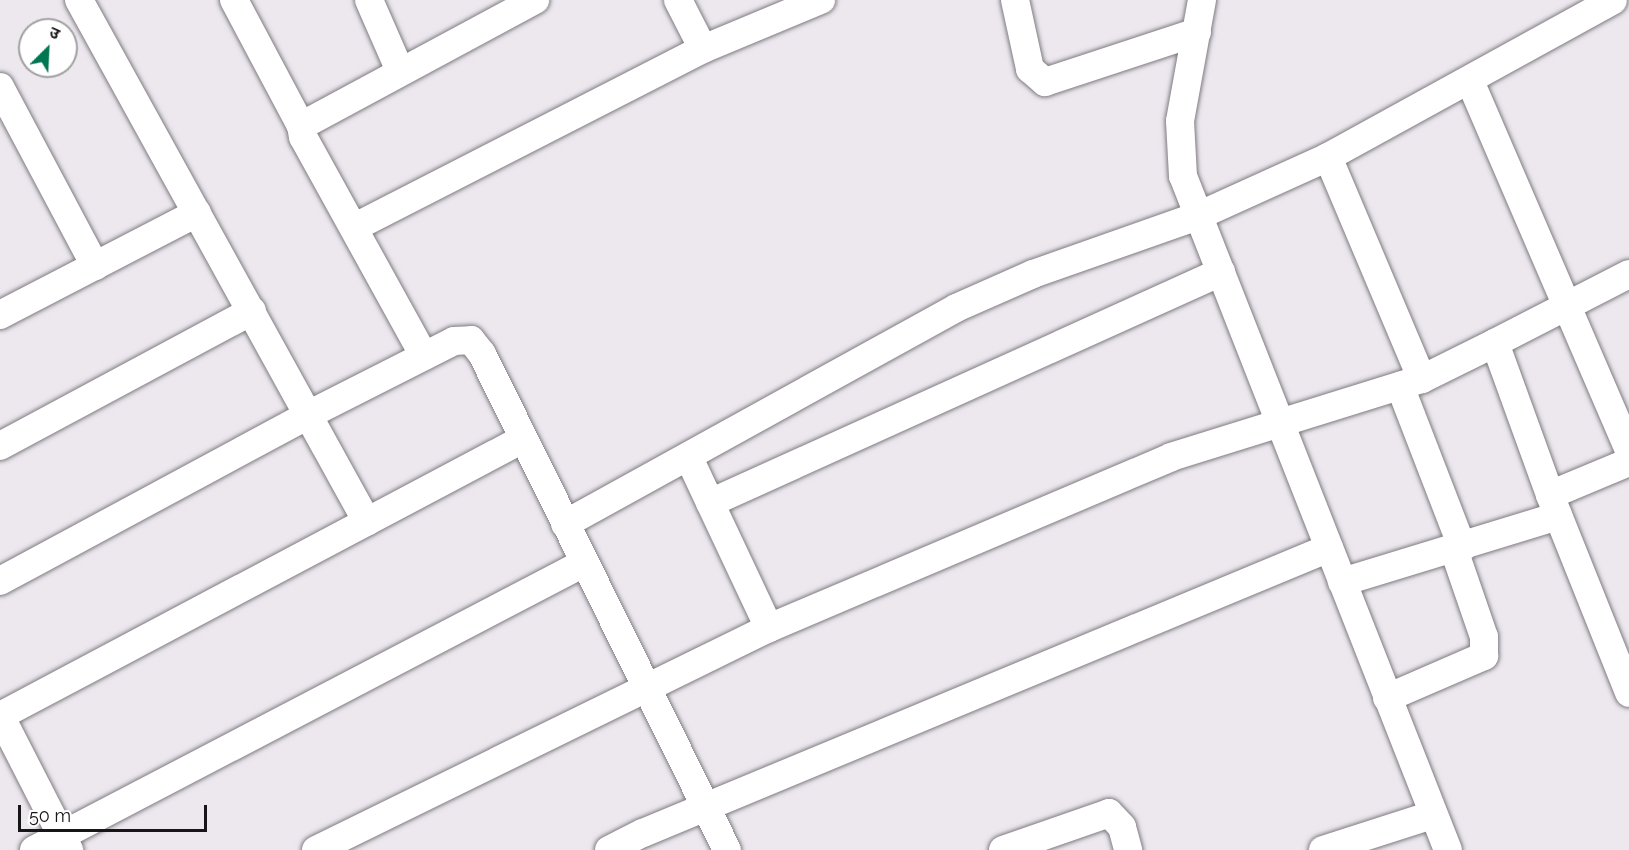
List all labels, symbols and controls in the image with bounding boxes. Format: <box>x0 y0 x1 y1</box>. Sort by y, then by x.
north arrow <box>18 18 78 78</box>
text: उ <box>47 22 63 44</box>
scale bar <box>21 793 210 831</box>
text: 50 m <box>29 805 71 826</box>

